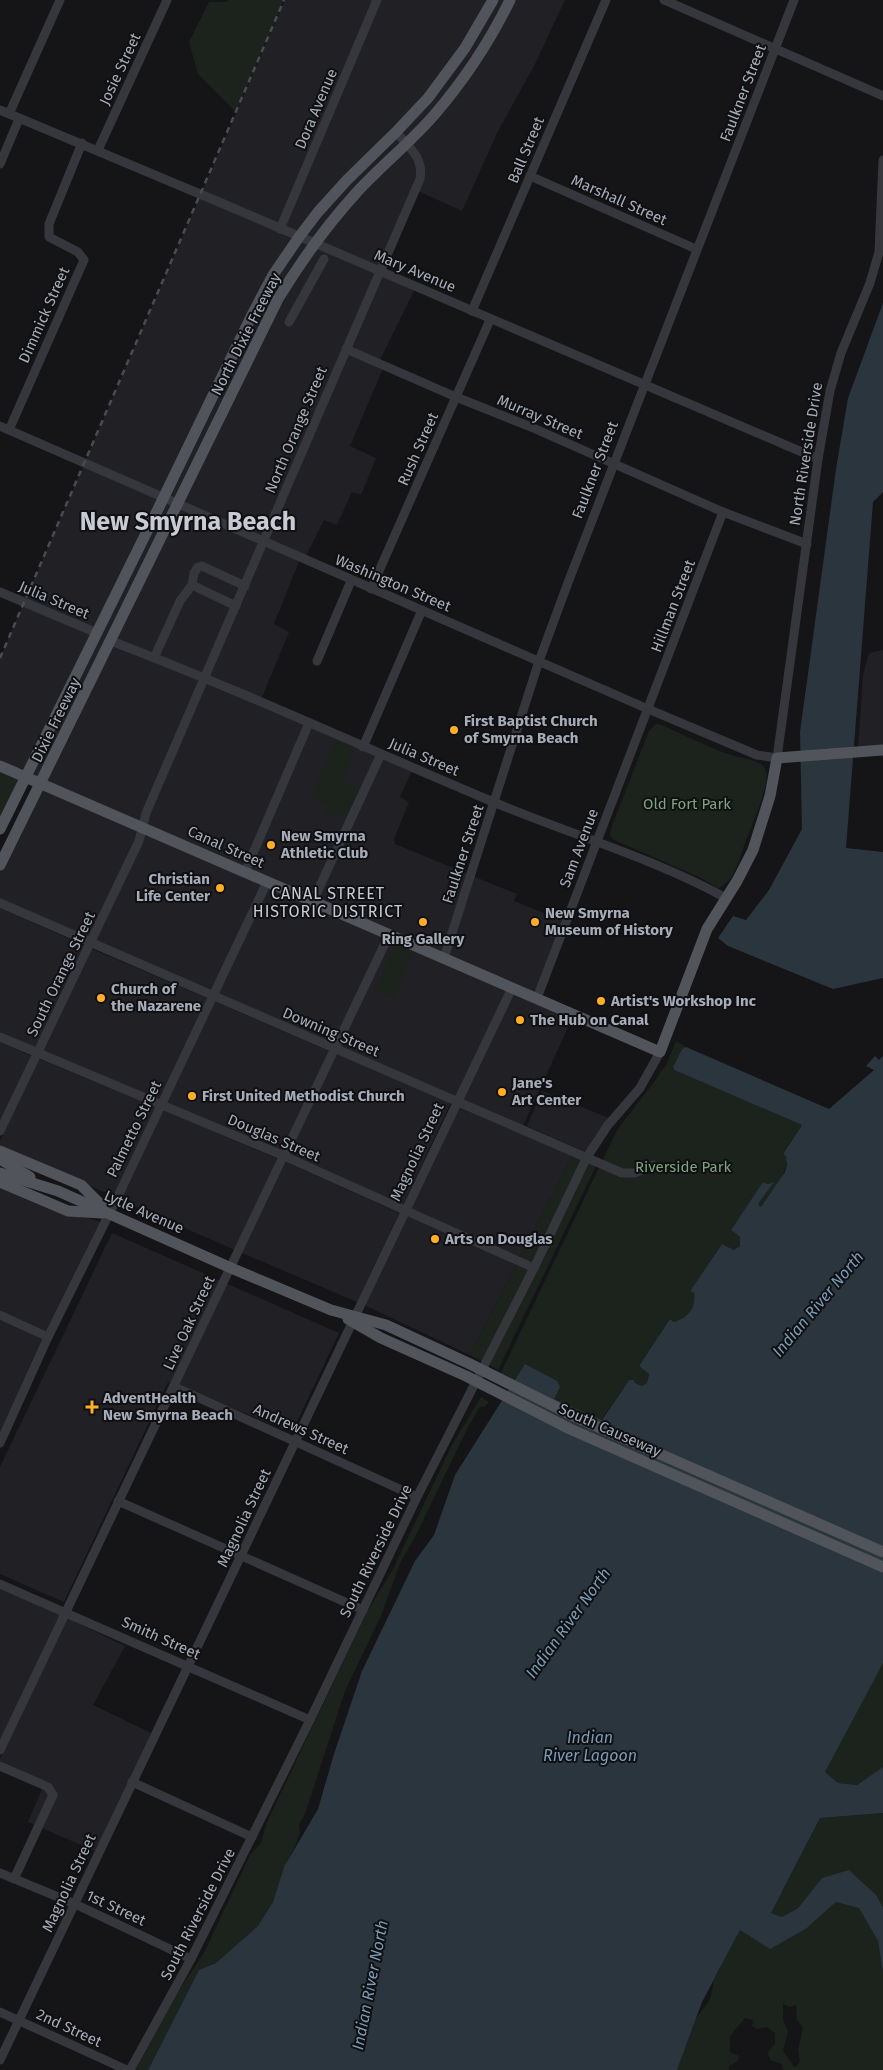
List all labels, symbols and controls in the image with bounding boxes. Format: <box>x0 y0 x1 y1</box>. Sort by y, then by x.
street label: Josie Street <box>95 30 145 108</box>
street label: Faulkner Street <box>716 41 770 144</box>
street label: Dora Avenue <box>291 66 341 152</box>
street label: Ball Street <box>504 113 548 186</box>
street label: Marshall Street <box>568 171 670 229</box>
street label: Mary Avenue <box>372 246 458 296</box>
street label: Dimmick Street <box>15 264 73 366</box>
street label: North Dixie Freeway <box>207 269 285 398</box>
street label: North Orange Street <box>261 363 331 496</box>
street label: North Riverside Drive <box>786 381 826 527</box>
street label: Murray Street <box>494 391 586 443</box>
street label: Rush Street <box>394 409 442 488</box>
street label: Faulkner Street <box>568 418 622 521</box>
district label: New Smyrna Beach <box>80 507 296 537</box>
street label: Washington Street <box>332 550 454 616</box>
street label: Hillman Street <box>647 557 699 655</box>
street label: Julia Street <box>16 577 92 623</box>
street label: Dixie Freeway <box>28 674 85 765</box>
place label: First Baptist Church of Smyrna Beach <box>464 712 598 747</box>
marker: First Baptist Church of Smyrna Beach <box>448 724 460 736</box>
street label: Julia Street <box>386 734 462 780</box>
park label: Old Fort Park <box>643 795 731 813</box>
street label: Faulkner Street <box>439 802 488 906</box>
street label: Sam Avenue <box>556 806 602 890</box>
street label: Canal Street <box>185 822 268 872</box>
place label: New Smyrna Athletic Club <box>280 827 368 862</box>
marker: New Smyrna Athletic Club <box>265 839 277 851</box>
place label: Christian Life Center <box>136 870 211 905</box>
marker: Christian Life Center <box>214 882 226 894</box>
district label: CANAL STREET HISTORIC DISTRICT <box>253 884 403 921</box>
place label: New Smyrna Museum of History <box>545 904 673 939</box>
street label: South Orange Street <box>23 908 99 1039</box>
marker: Ring Gallery <box>417 916 429 928</box>
marker: New Smyrna Museum of History <box>529 916 541 928</box>
place label: Ring Gallery <box>382 930 465 948</box>
place label: Church of the Nazarene <box>111 980 201 1015</box>
marker: Church of the Nazarene <box>95 992 107 1004</box>
place label: Artist's Workshop Inc <box>610 992 757 1010</box>
marker: Artist's Workshop Inc <box>595 995 607 1007</box>
street label: Downing Street <box>280 1004 383 1061</box>
place label: The Hub on Canal <box>530 1011 649 1029</box>
marker: The Hub on Canal <box>514 1014 526 1026</box>
place label: Jane's Art Center <box>511 1074 582 1109</box>
street label: Palmetto Street <box>103 1077 165 1180</box>
marker: Jane's Art Center <box>496 1086 508 1098</box>
place label: First United Methodist Church <box>202 1087 405 1105</box>
marker: First United Methodist Church <box>186 1090 198 1102</box>
street label: Magnolia Street <box>386 1099 448 1204</box>
street label: Douglas Street <box>225 1110 324 1166</box>
park label: Riverside Park <box>635 1158 731 1176</box>
street label: Lytle Avenue <box>101 1186 187 1238</box>
place label: Arts on Douglas <box>444 1230 553 1248</box>
marker: Arts on Douglas <box>429 1233 441 1245</box>
water label: Indian River North <box>768 1247 868 1361</box>
street label: Live Oak Street <box>159 1272 219 1373</box>
place label: AdventHealth New Smyrna Beach <box>102 1389 233 1424</box>
street label: South Causeway <box>556 1399 664 1461</box>
marker: AdventHealth New Smyrna Beach <box>85 1400 99 1414</box>
street label: Andrews Street <box>251 1400 352 1458</box>
street label: Magnolia Street <box>213 1465 275 1570</box>
street label: South Riverside Drive <box>336 1482 416 1620</box>
water label: Indian River North <box>522 1564 614 1682</box>
street label: Smith Street <box>119 1613 204 1664</box>
water label: Indian River Lagoon <box>543 1728 637 1765</box>
street label: Magnolia Street <box>38 1830 100 1935</box>
street label: South Riverside Drive <box>157 1845 239 1983</box>
street label: 1st Street <box>83 1886 149 1930</box>
water label: Indian River North <box>348 1919 392 2051</box>
street label: 2nd Street <box>34 2005 105 2051</box>

